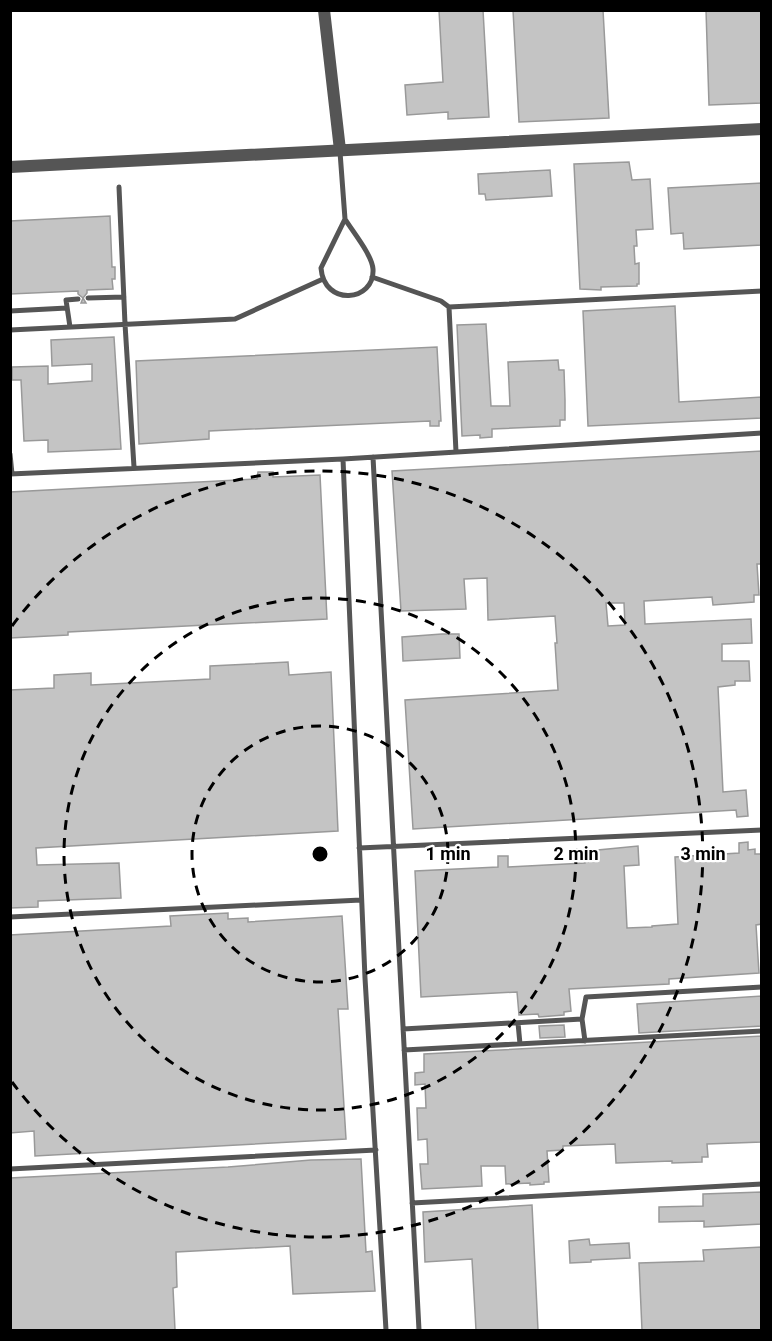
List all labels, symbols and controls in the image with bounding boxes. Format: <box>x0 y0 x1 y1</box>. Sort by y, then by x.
text: 1 min <box>425 843 471 864</box>
text: 2 min <box>553 843 599 864</box>
text: 3 min <box>680 843 726 864</box>
centre of rings <box>310 844 330 864</box>

